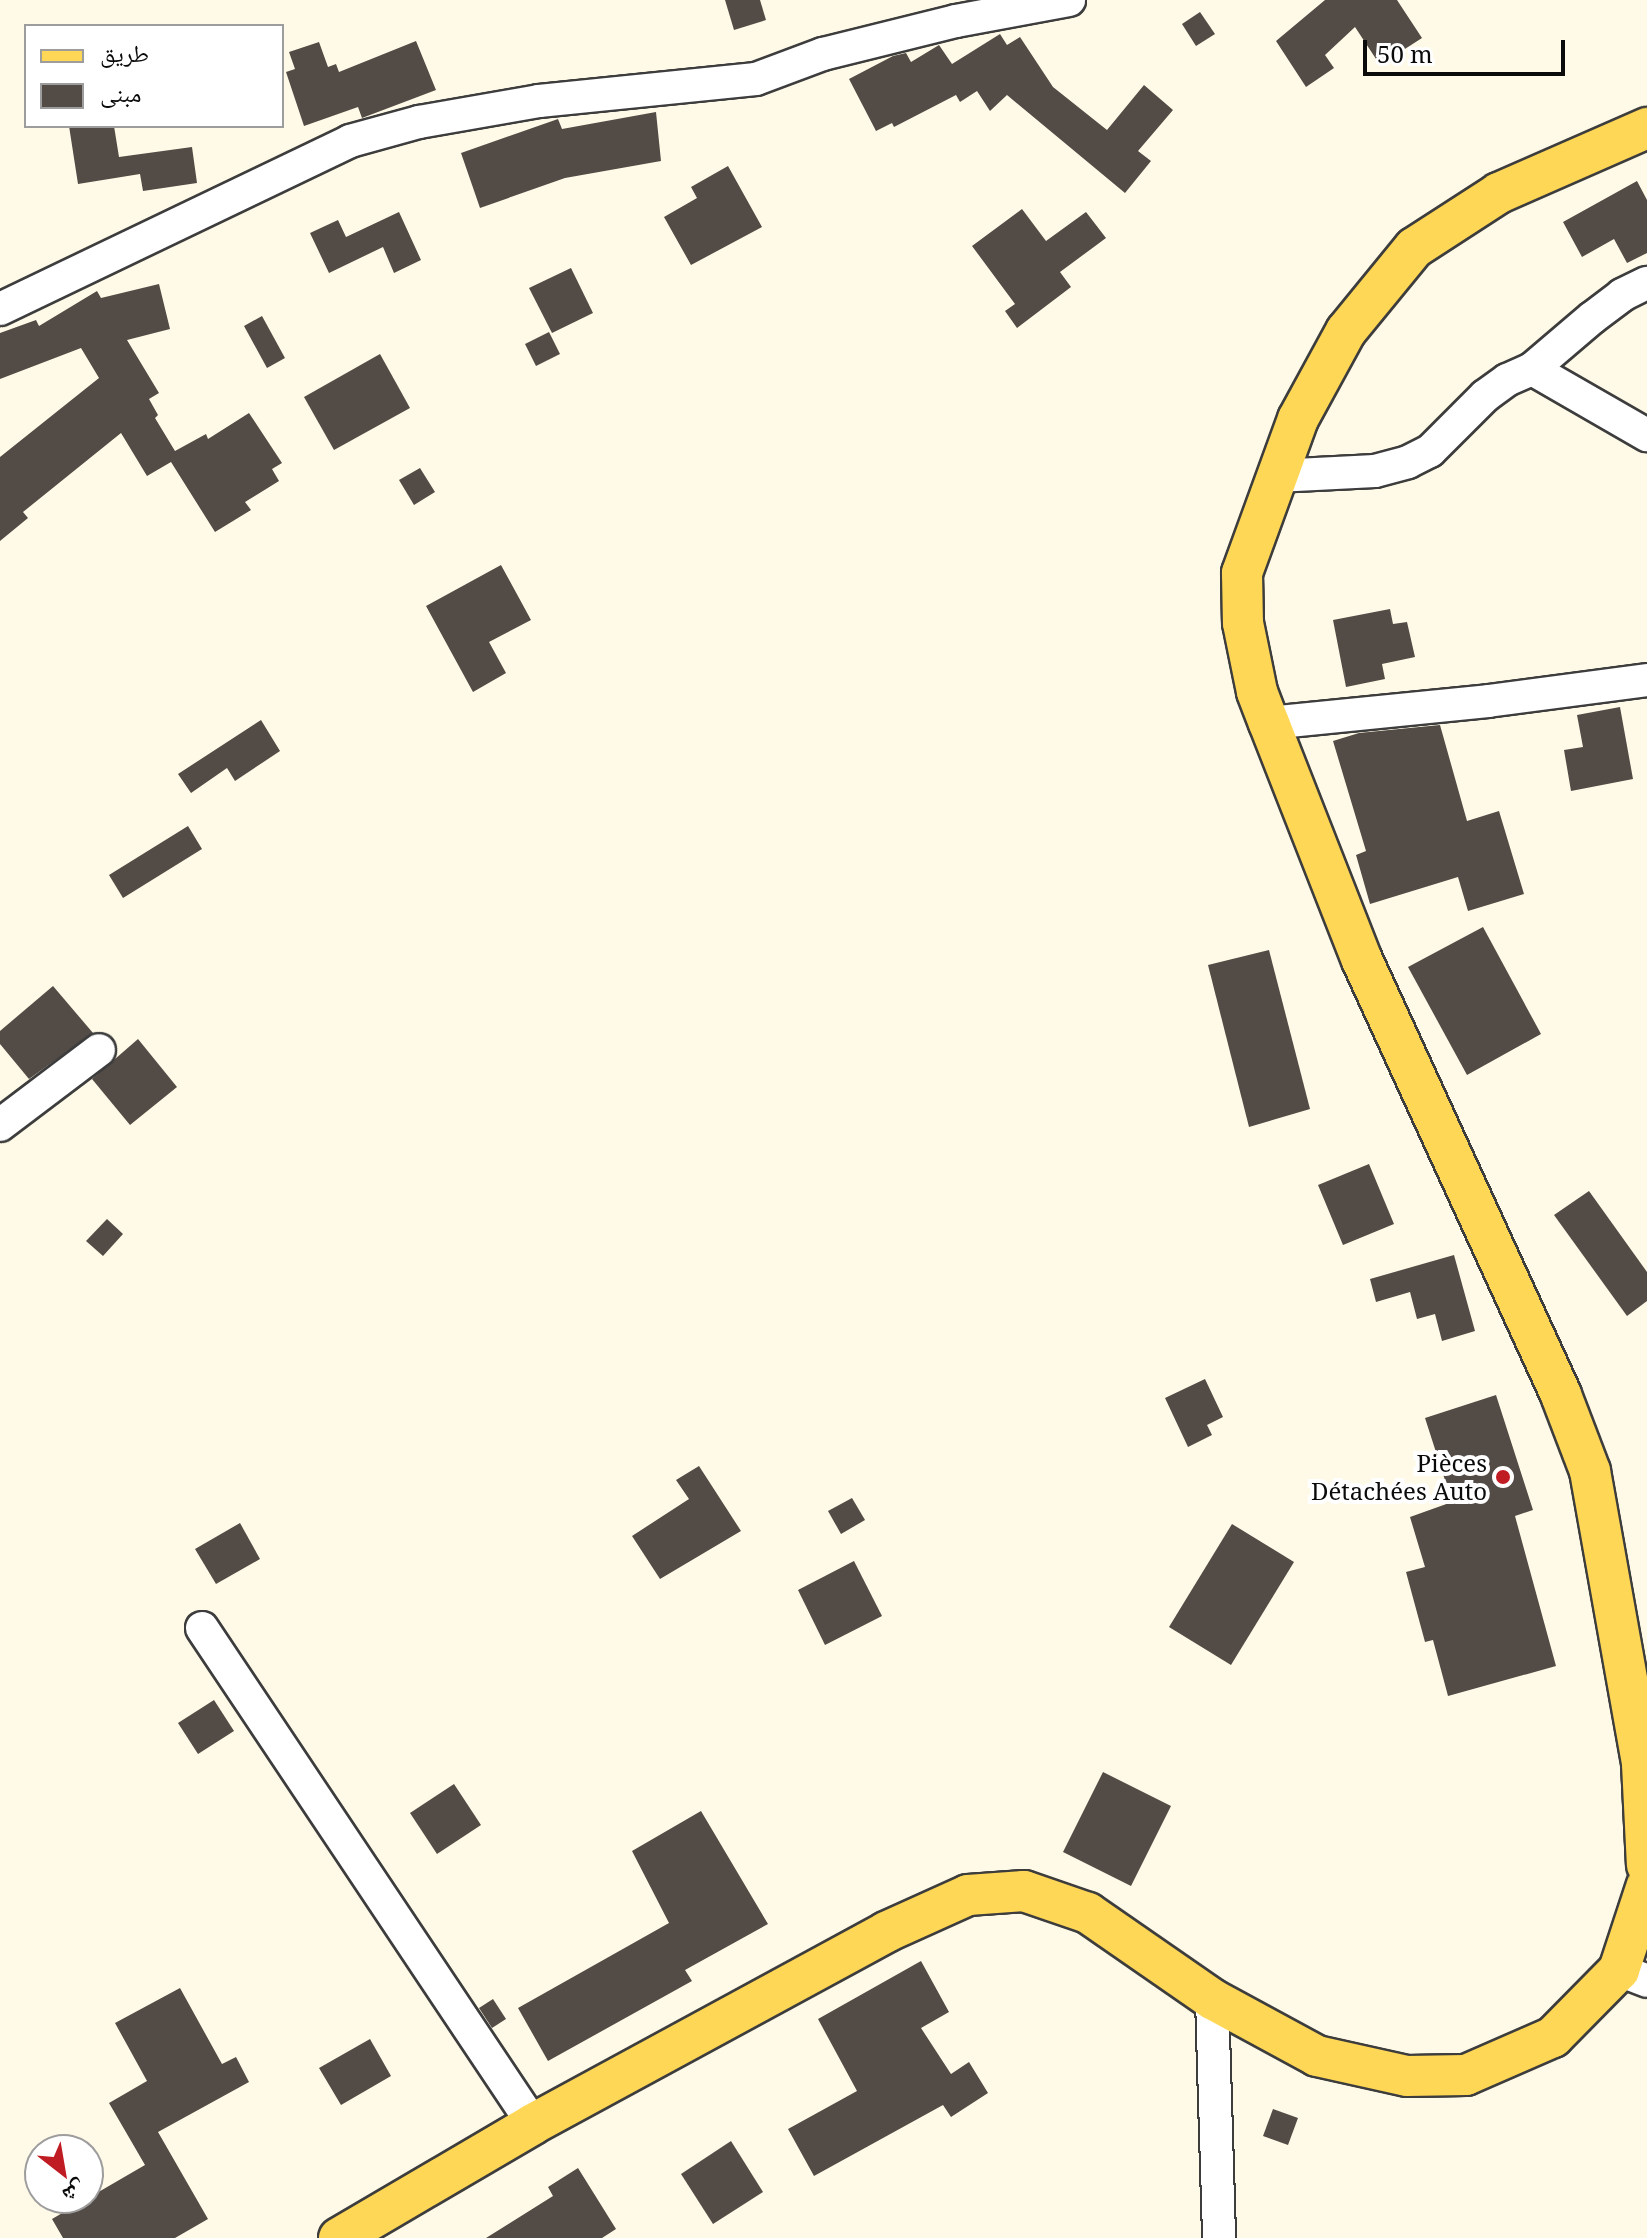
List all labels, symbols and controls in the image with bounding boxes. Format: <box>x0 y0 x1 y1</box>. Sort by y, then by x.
legend <box>24 24 284 128</box>
scale bar <box>1367 24 1569 74</box>
text: طريق <box>100 36 149 69</box>
text: 50 m <box>1377 37 1433 70</box>
text: مبنى <box>100 76 141 109</box>
place label: Pièces Détachées Auto <box>1311 1449 1487 1505</box>
marker: Pièces Détachées Auto <box>1494 1468 1512 1486</box>
north arrow <box>24 2134 104 2214</box>
text: ش <box>58 2174 93 2212</box>

